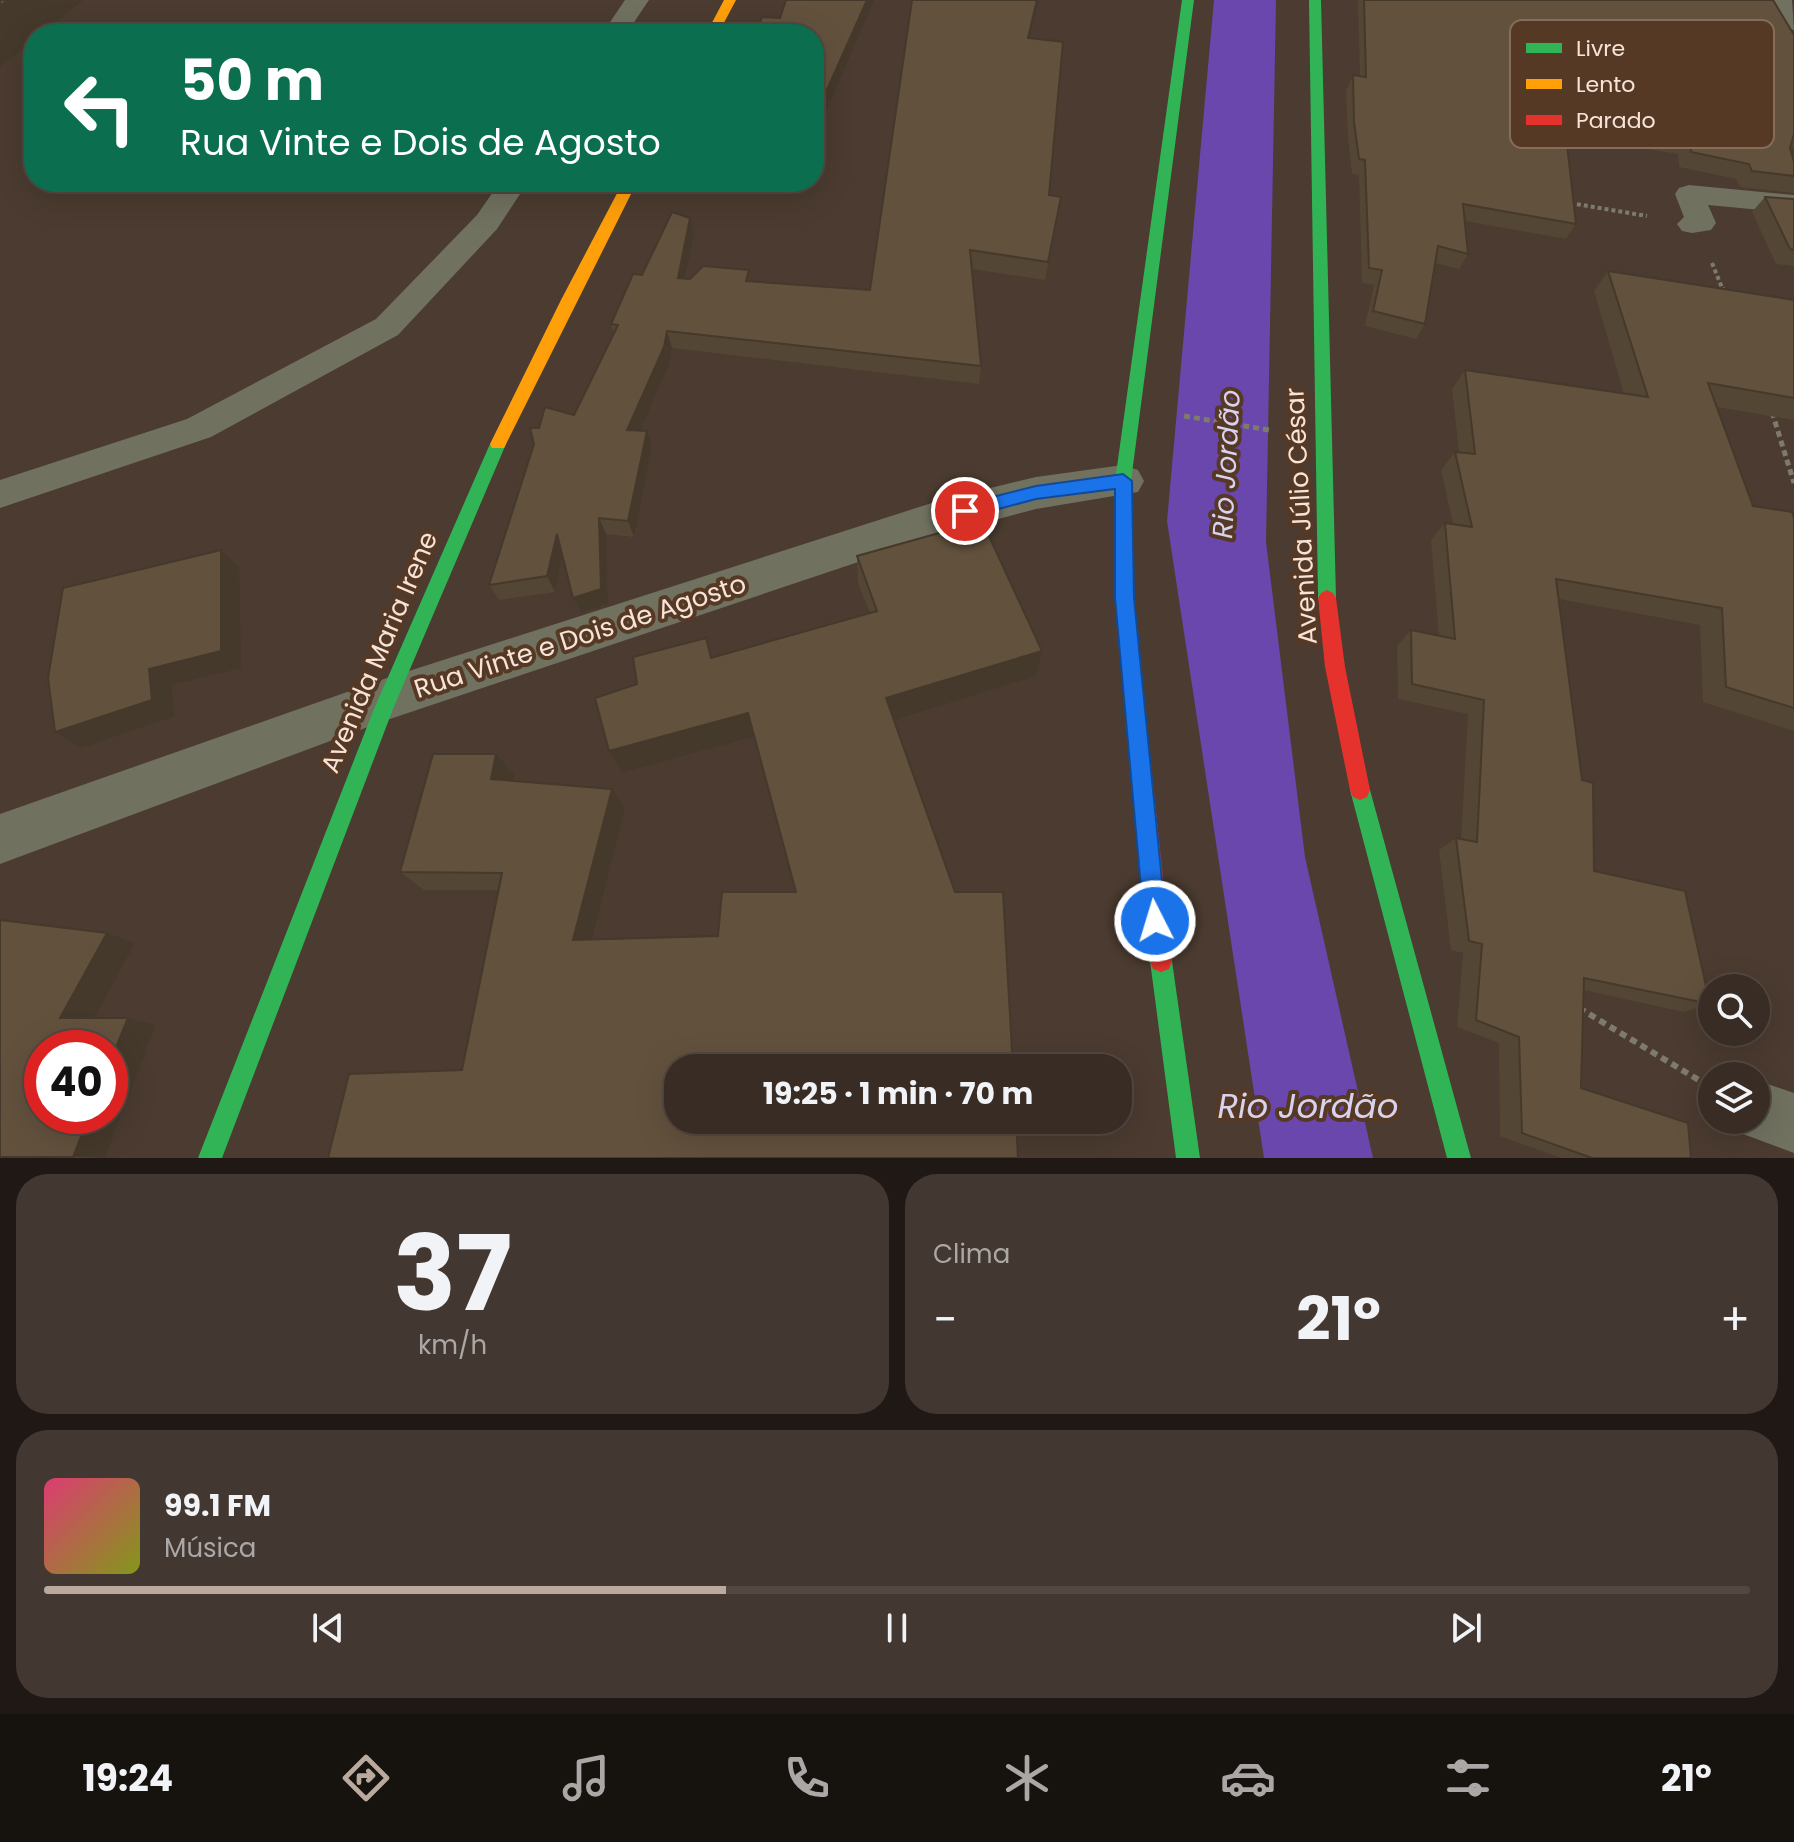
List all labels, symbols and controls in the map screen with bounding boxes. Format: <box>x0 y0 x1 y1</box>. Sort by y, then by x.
legend <box>1510 20 1774 148</box>
text: Livre <box>1576 33 1625 64</box>
text: 50 m <box>180 41 324 120</box>
icon: left <box>48 56 152 160</box>
text: Lento <box>1576 69 1635 100</box>
text: Parado <box>1576 105 1656 136</box>
text: Rua Vinte e Dois de Agosto <box>180 117 661 168</box>
street label: Avenida Júlio César <box>1276 387 1326 645</box>
water label: Rio Jordão <box>1203 389 1250 540</box>
pin <box>931 477 999 545</box>
icon: arrive <box>943 489 987 533</box>
street label: Avenida Maria Irene <box>312 526 446 778</box>
street label: Rua Vinte e Dois de Agosto <box>409 565 751 707</box>
position arrow <box>1113 879 1197 963</box>
map controls <box>1698 974 1770 1134</box>
button: search <box>1698 974 1770 1046</box>
speed limit sign: 40 <box>24 1030 128 1134</box>
button: layers <box>1698 1062 1770 1134</box>
text: 19:25 · 1 min · 70 m <box>763 1072 1033 1115</box>
water label: Rio Jordão <box>1217 1082 1399 1130</box>
text: 37 <box>393 1201 512 1346</box>
text: Clima <box>933 1236 1010 1272</box>
text: 21° <box>1296 1277 1381 1361</box>
text: − <box>933 1289 957 1350</box>
text: + <box>1720 1289 1750 1350</box>
text: km/h <box>418 1327 487 1363</box>
text: 99.1 FM <box>164 1484 271 1527</box>
text: Música <box>164 1530 256 1566</box>
icon: previous <box>306 1606 350 1650</box>
icon: pause <box>875 1606 919 1650</box>
icon: next <box>1444 1606 1488 1650</box>
icon: directions <box>338 1750 394 1806</box>
icon: music <box>558 1750 614 1806</box>
icon: phone <box>779 1750 835 1806</box>
icon: climate <box>999 1750 1055 1806</box>
icon: car <box>1220 1750 1276 1806</box>
icon: filters <box>1440 1750 1496 1806</box>
text: 19:24 <box>82 1753 173 1804</box>
text: 21° <box>1661 1753 1712 1804</box>

